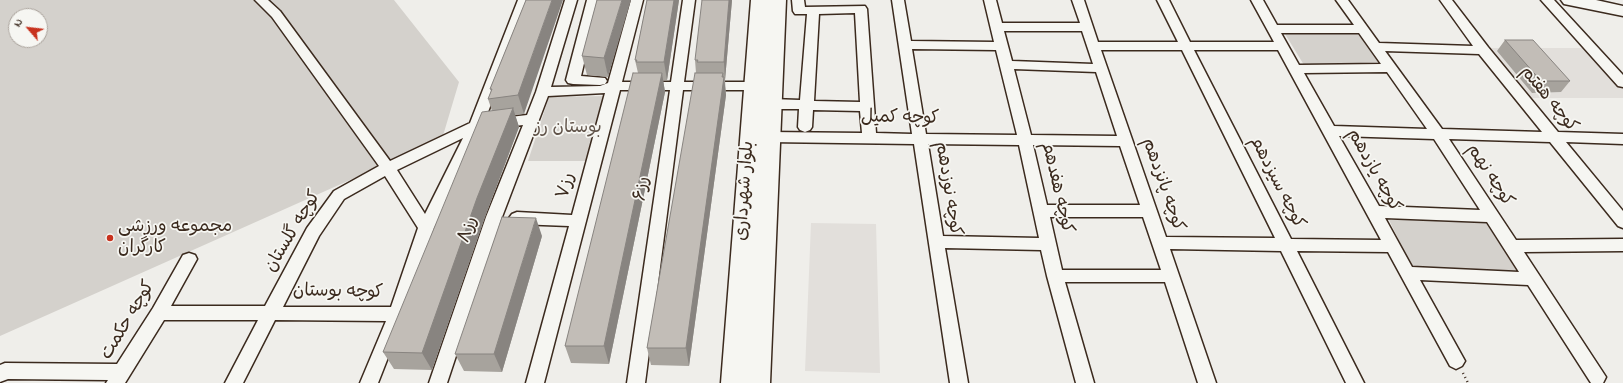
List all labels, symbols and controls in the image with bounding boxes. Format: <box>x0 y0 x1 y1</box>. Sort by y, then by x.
north arrow <box>8 8 48 48</box>
text: N <box>9 16 27 30</box>
street label: کوچه هفتم <box>1515 62 1581 138</box>
street label: کوچه کمیل <box>861 108 939 130</box>
park label: بوستان رز <box>534 118 602 140</box>
street label: کوچه یازدهم <box>1341 125 1405 217</box>
street label: کوچه سیزدهم <box>1243 133 1309 233</box>
street label: کوچه پانزدهم <box>1136 136 1188 234</box>
street label: بلوار شهرداری <box>732 140 760 242</box>
street label: کوچه نوزدهم <box>929 140 965 238</box>
street label: کوچه هفدهم <box>1035 140 1077 236</box>
street label: کوچه نهم <box>1461 141 1517 211</box>
street label: رز۷ <box>553 170 581 202</box>
street label: رز۶ <box>631 175 655 203</box>
street label: کوچه گلستان <box>261 187 327 277</box>
street label: رز۸ <box>455 214 483 246</box>
place label: مجموعه ورزشی کارگران <box>118 217 232 260</box>
marker: مجموعه ورزشی کارگران <box>105 233 115 243</box>
street label: کوچه حکمت <box>97 278 161 364</box>
street label: کوچه بوستان <box>293 281 383 305</box>

